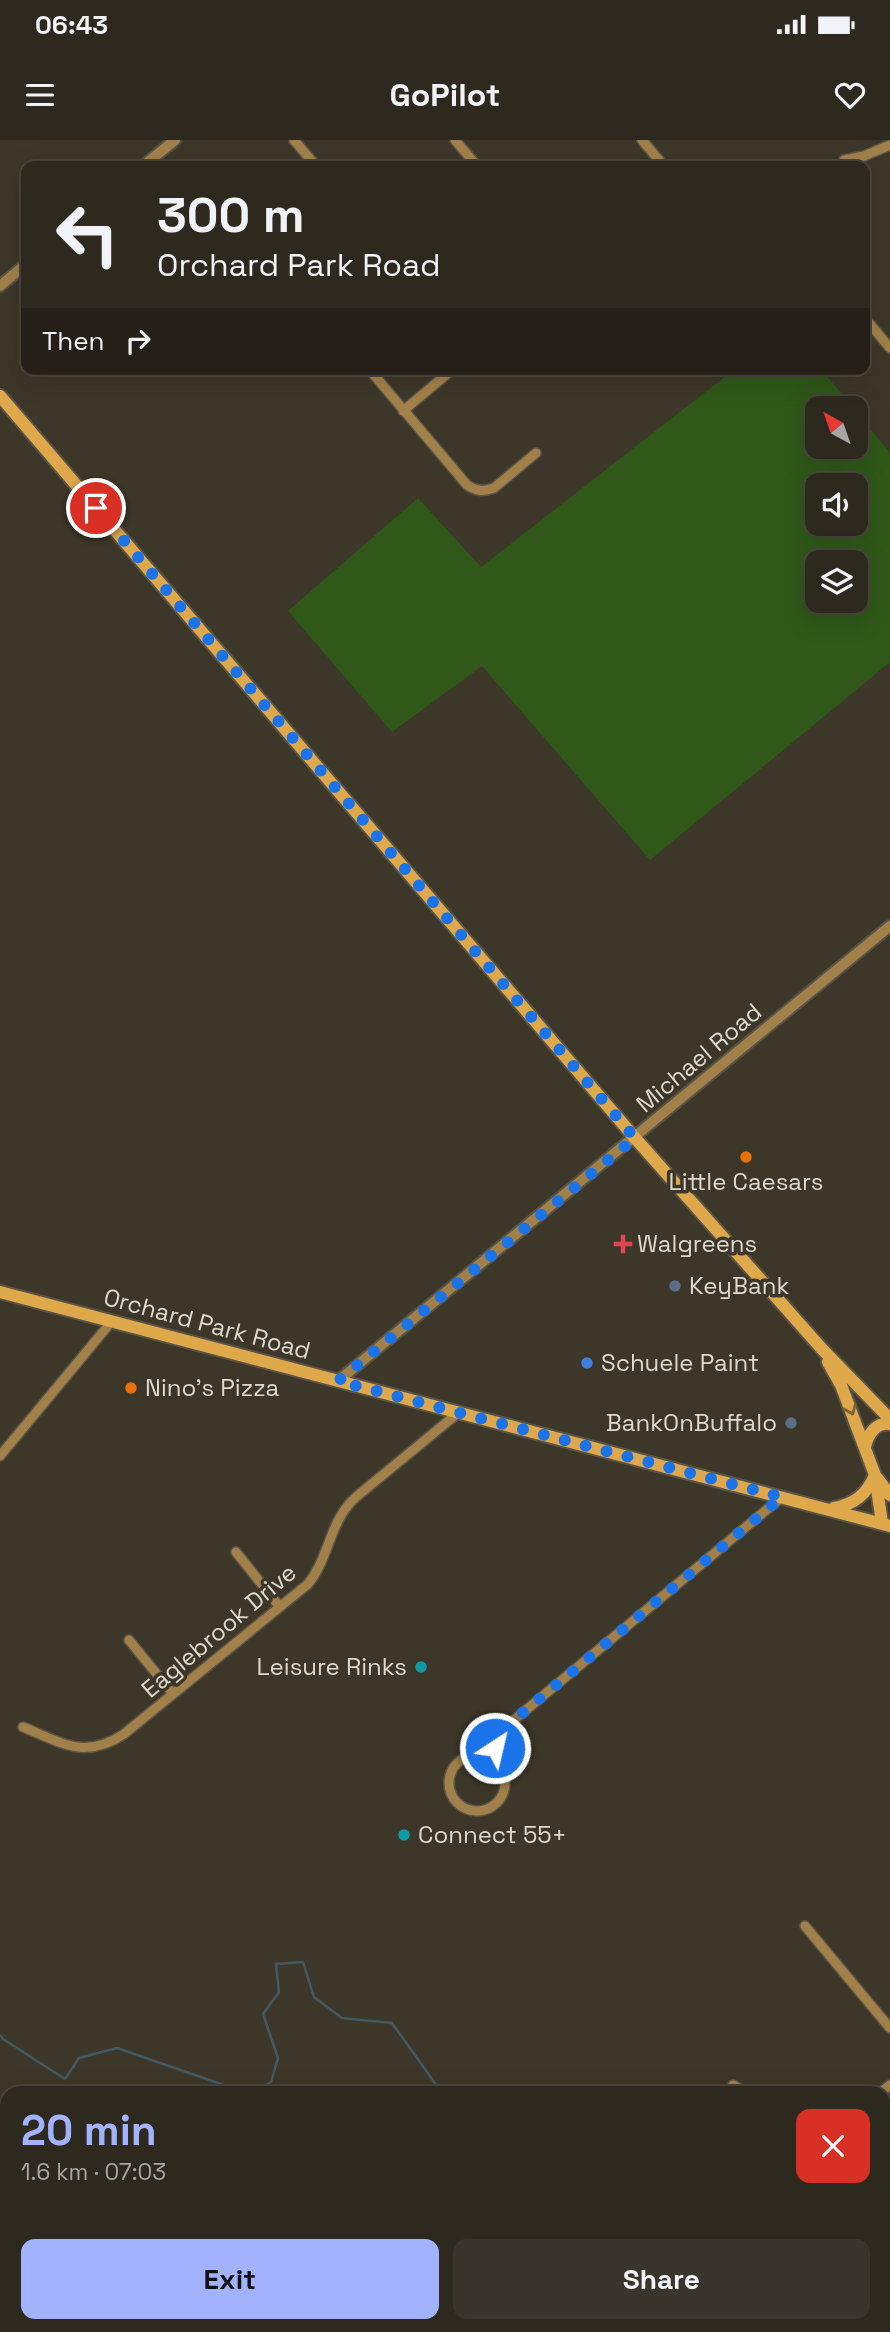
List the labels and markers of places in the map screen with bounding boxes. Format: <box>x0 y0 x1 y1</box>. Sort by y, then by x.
pin <box>66 478 126 538</box>
marker: Little Caesars <box>738 1149 754 1165</box>
place label: Little Caesars <box>669 1166 823 1197</box>
place label: Walgreens <box>637 1228 757 1259</box>
marker: Walgreens <box>615 1236 631 1252</box>
place label: KeyBank <box>689 1270 789 1301</box>
marker: KeyBank <box>667 1278 683 1294</box>
place label: Schuele Paint <box>601 1347 759 1378</box>
marker: Schuele Paint <box>579 1355 595 1371</box>
place label: Nino's Pizza <box>145 1372 280 1403</box>
marker: Nino's Pizza <box>123 1380 139 1396</box>
place label: BankOnBuffalo <box>606 1407 777 1438</box>
marker: BankOnBuffalo <box>783 1415 799 1431</box>
place label: Leisure Rinks <box>257 1651 407 1682</box>
marker: Leisure Rinks <box>413 1659 429 1675</box>
place label: Connect 55+ <box>418 1819 567 1850</box>
marker: Connect 55+ <box>396 1827 412 1843</box>

